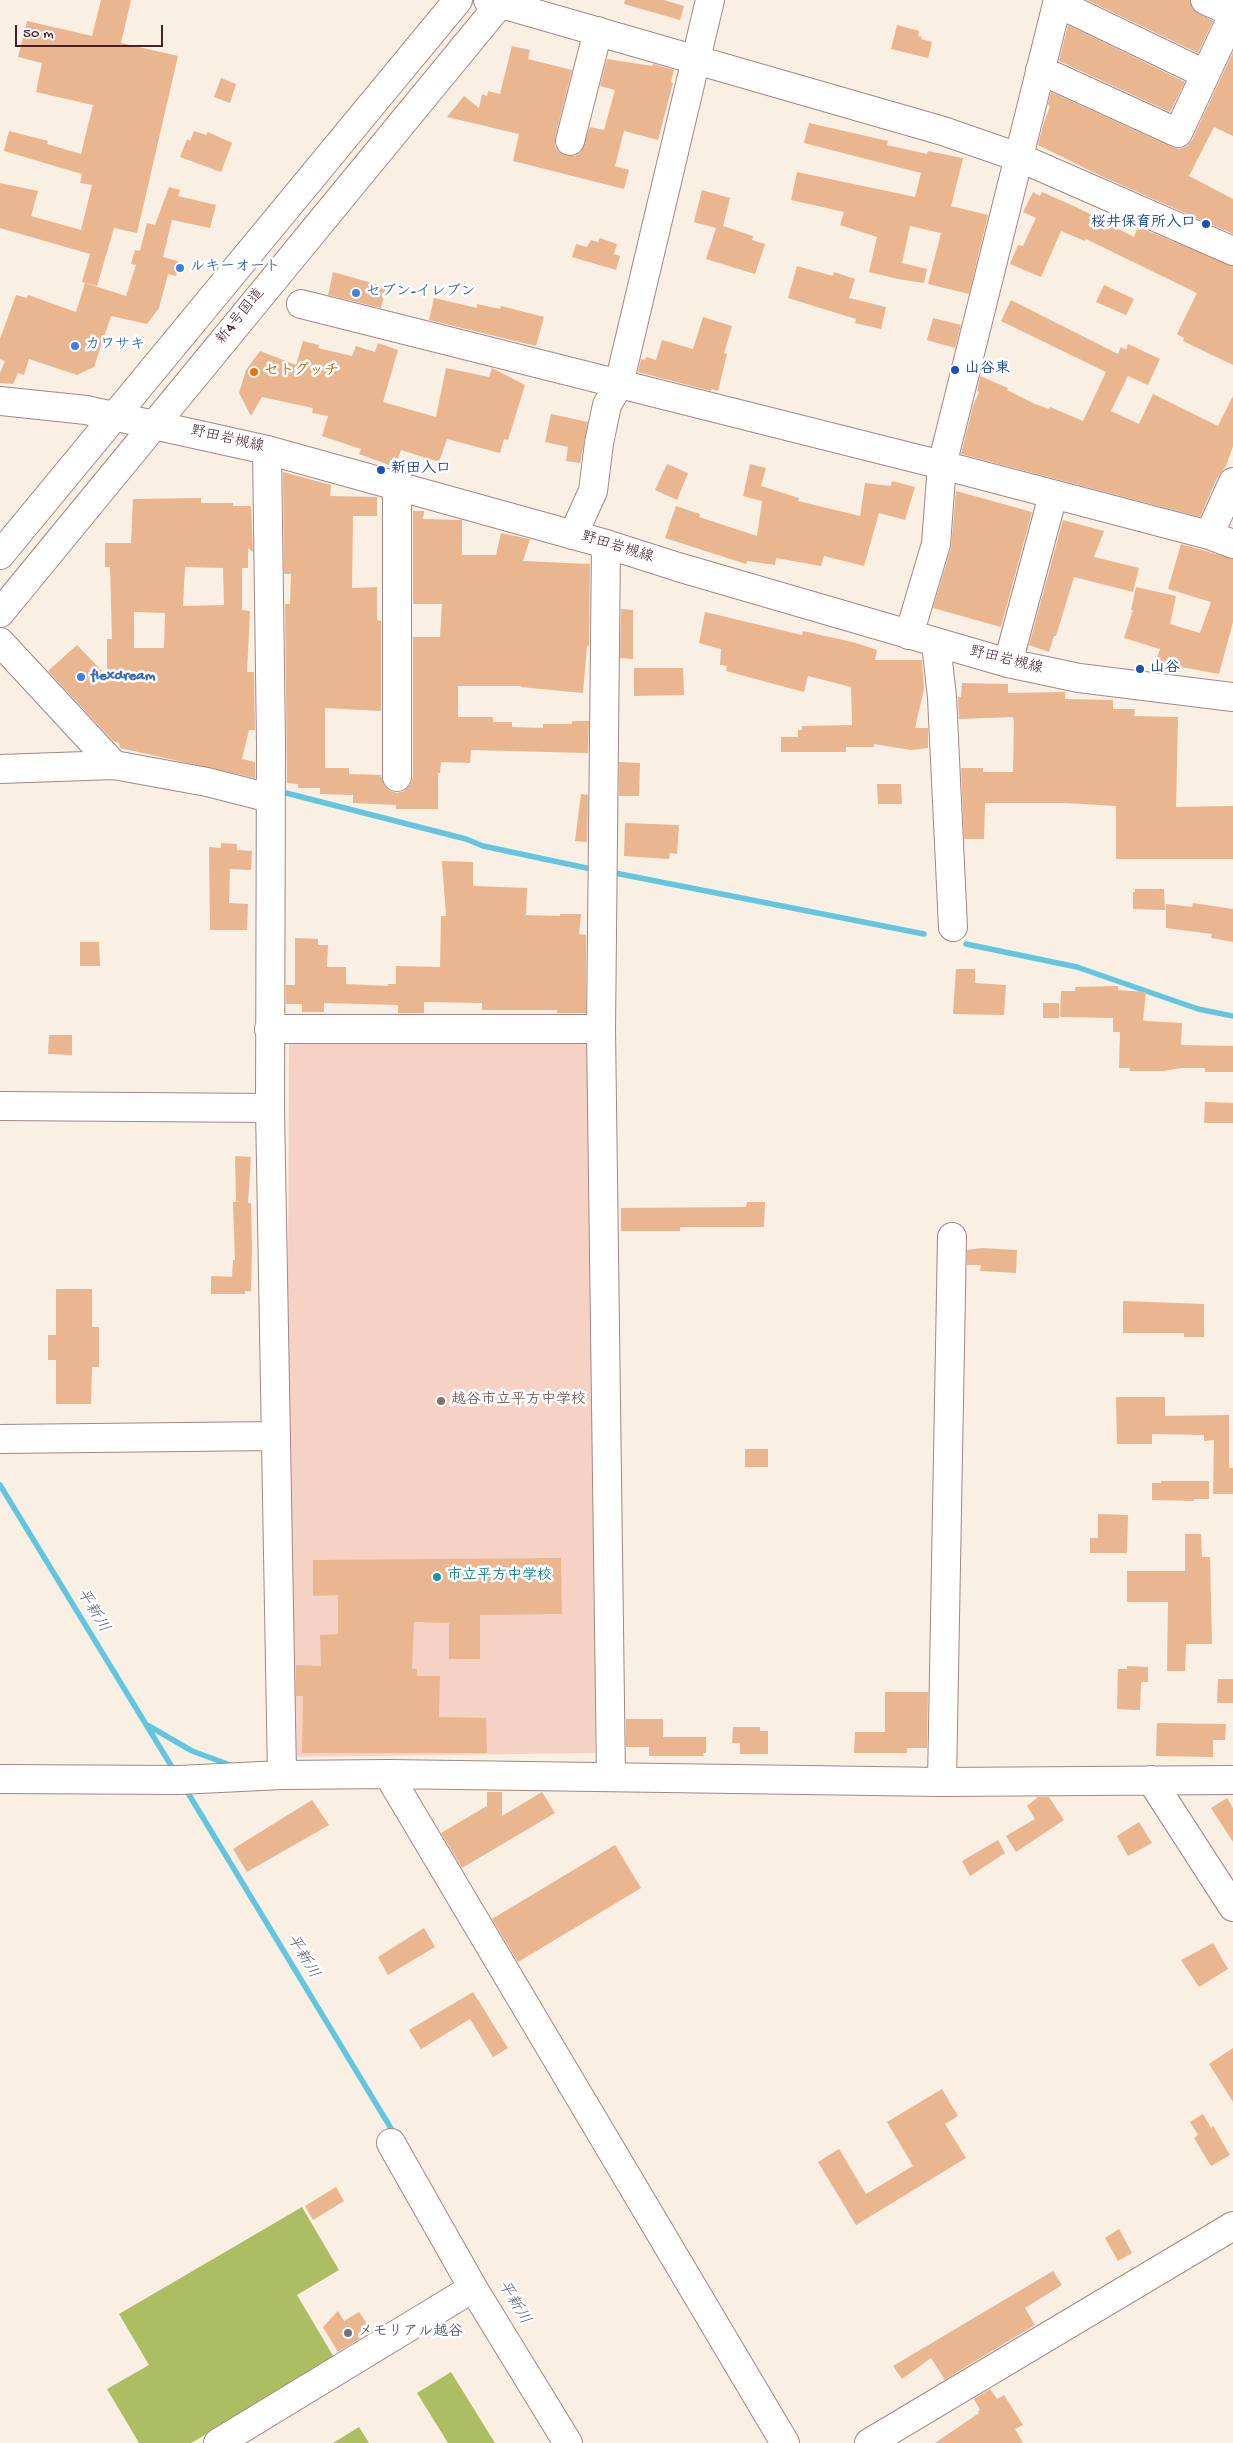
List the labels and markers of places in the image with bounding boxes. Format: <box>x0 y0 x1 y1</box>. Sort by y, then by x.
place label: 桜井保育所入口 <box>1091 215 1196 233</box>
marker: 桜井保育所入口 <box>1200 218 1212 230</box>
place label: ルキーオート <box>190 259 280 277</box>
marker: ルキーオート <box>174 262 186 274</box>
place label: セブン-イレブン <box>366 284 476 302</box>
marker: セブン-イレブン <box>350 287 362 299</box>
place label: カワサキ <box>85 337 145 355</box>
marker: カワサキ <box>69 340 81 352</box>
place label: 山谷東 <box>965 361 1010 379</box>
place label: セトグッチ <box>264 363 339 381</box>
marker: 山谷東 <box>949 364 961 376</box>
marker: セトグッチ <box>248 366 260 378</box>
place label: 新田入口 <box>391 461 451 479</box>
marker: 新田入口 <box>375 464 387 476</box>
place label: 山谷 <box>1150 660 1180 678</box>
marker: 山谷 <box>1134 663 1146 675</box>
place label: flexdream <box>91 668 155 686</box>
marker: flexdream <box>75 671 87 683</box>
place label: 越谷市立平方中学校 <box>451 1392 586 1410</box>
marker: 越谷市立平方中学校 <box>435 1395 447 1407</box>
place label: 市立平方中学校 <box>447 1568 552 1586</box>
marker: 市立平方中学校 <box>431 1571 443 1583</box>
place label: メモリアル越谷 <box>358 2324 463 2342</box>
marker: メモリアル越谷 <box>342 2327 354 2339</box>

